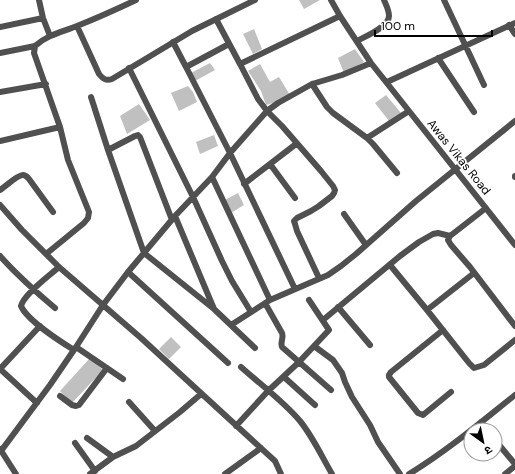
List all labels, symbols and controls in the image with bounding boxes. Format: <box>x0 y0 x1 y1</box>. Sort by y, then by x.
scale bar <box>375 12 492 38</box>
text: 100 m <box>381 18 415 34</box>
street label: Awas Vikas Road <box>424 116 494 198</box>
north arrow <box>463 422 503 462</box>
text: उ <box>481 443 495 458</box>

